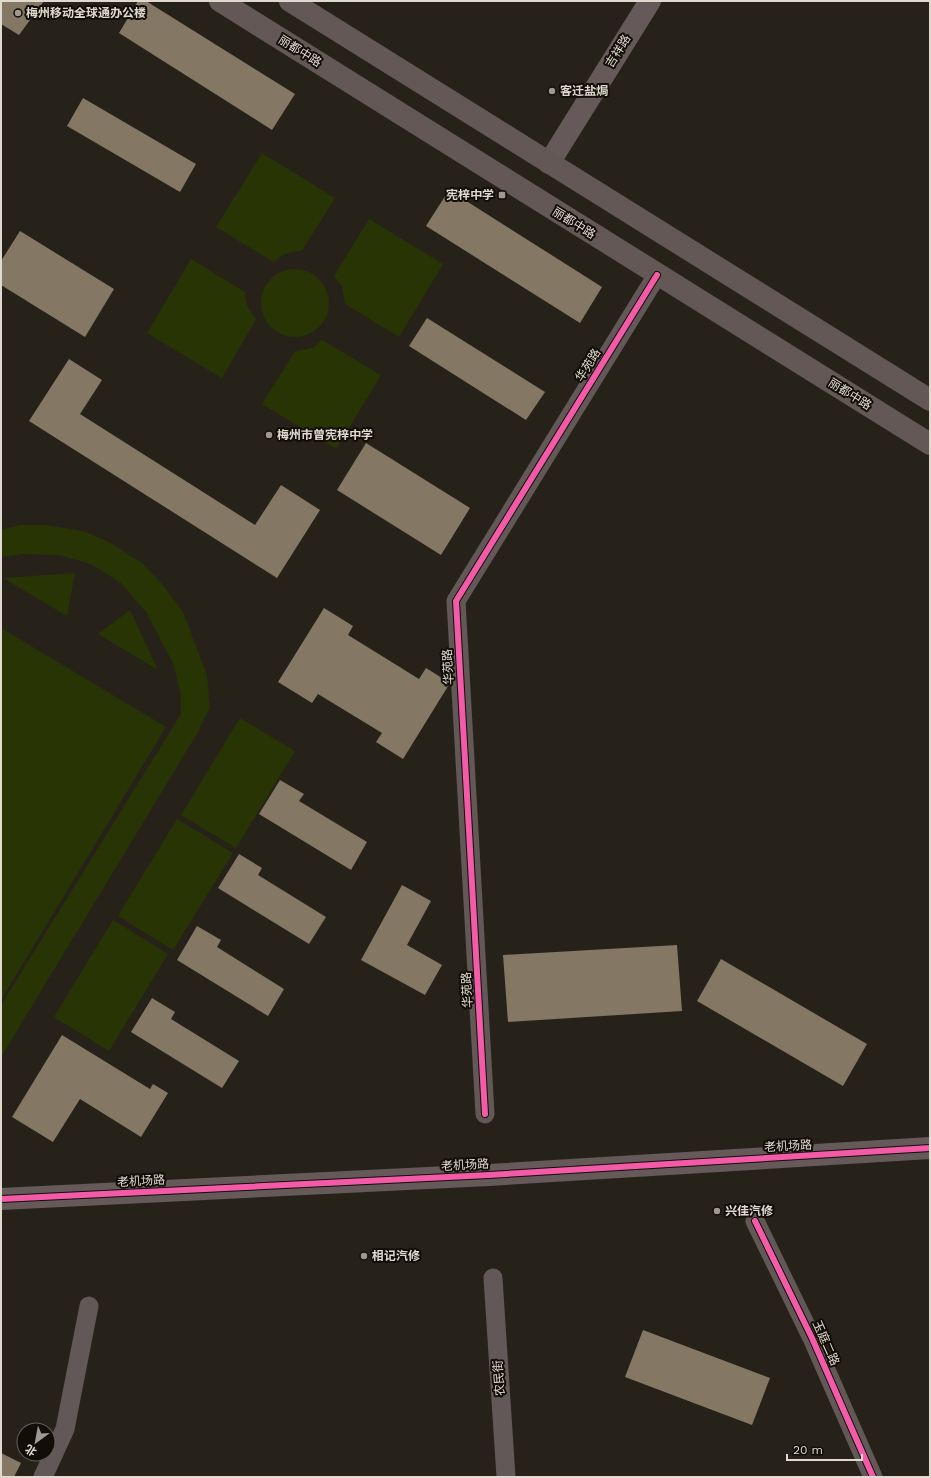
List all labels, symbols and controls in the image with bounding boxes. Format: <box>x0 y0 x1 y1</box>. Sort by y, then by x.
place label: 梅州移动全球通办公楼 <box>26 6 146 20</box>
marker: 梅州移动全球通办公楼 <box>13 8 23 18</box>
street label: 丽都中路 <box>276 32 324 70</box>
street label: 吉祥路 <box>603 32 633 70</box>
place label: 客迁盐焗 <box>560 84 608 98</box>
marker: 客迁盐焗 <box>547 86 557 96</box>
place label: 宪梓中学 <box>446 188 494 202</box>
marker: 宪梓中学 <box>497 190 507 200</box>
street label: 丽都中路 <box>550 204 598 242</box>
street label: 华苑路 <box>573 346 603 384</box>
street label: 丽都中路 <box>826 375 874 413</box>
place label: 梅州市曾宪梓中学 <box>277 428 373 442</box>
marker: 梅州市曾宪梓中学 <box>264 430 274 440</box>
street label: 华苑路 <box>440 649 456 685</box>
street label: 华苑路 <box>459 972 475 1008</box>
street label: 老机场路 <box>764 1138 812 1154</box>
street label: 老机场路 <box>441 1157 489 1173</box>
street label: 老机场路 <box>117 1173 165 1189</box>
place label: 兴佳汽修 <box>725 1204 773 1218</box>
marker: 兴佳汽修 <box>712 1206 722 1216</box>
place label: 相记汽修 <box>372 1249 420 1263</box>
marker: 相记汽修 <box>359 1251 369 1261</box>
street label: 玉庭二路 <box>810 1318 842 1368</box>
street label: 农民街 <box>491 1360 507 1396</box>
north arrow <box>16 1422 56 1462</box>
scale bar <box>787 1436 862 1462</box>
text: 北 <box>23 1442 39 1458</box>
text: 20 m <box>793 1443 823 1457</box>

